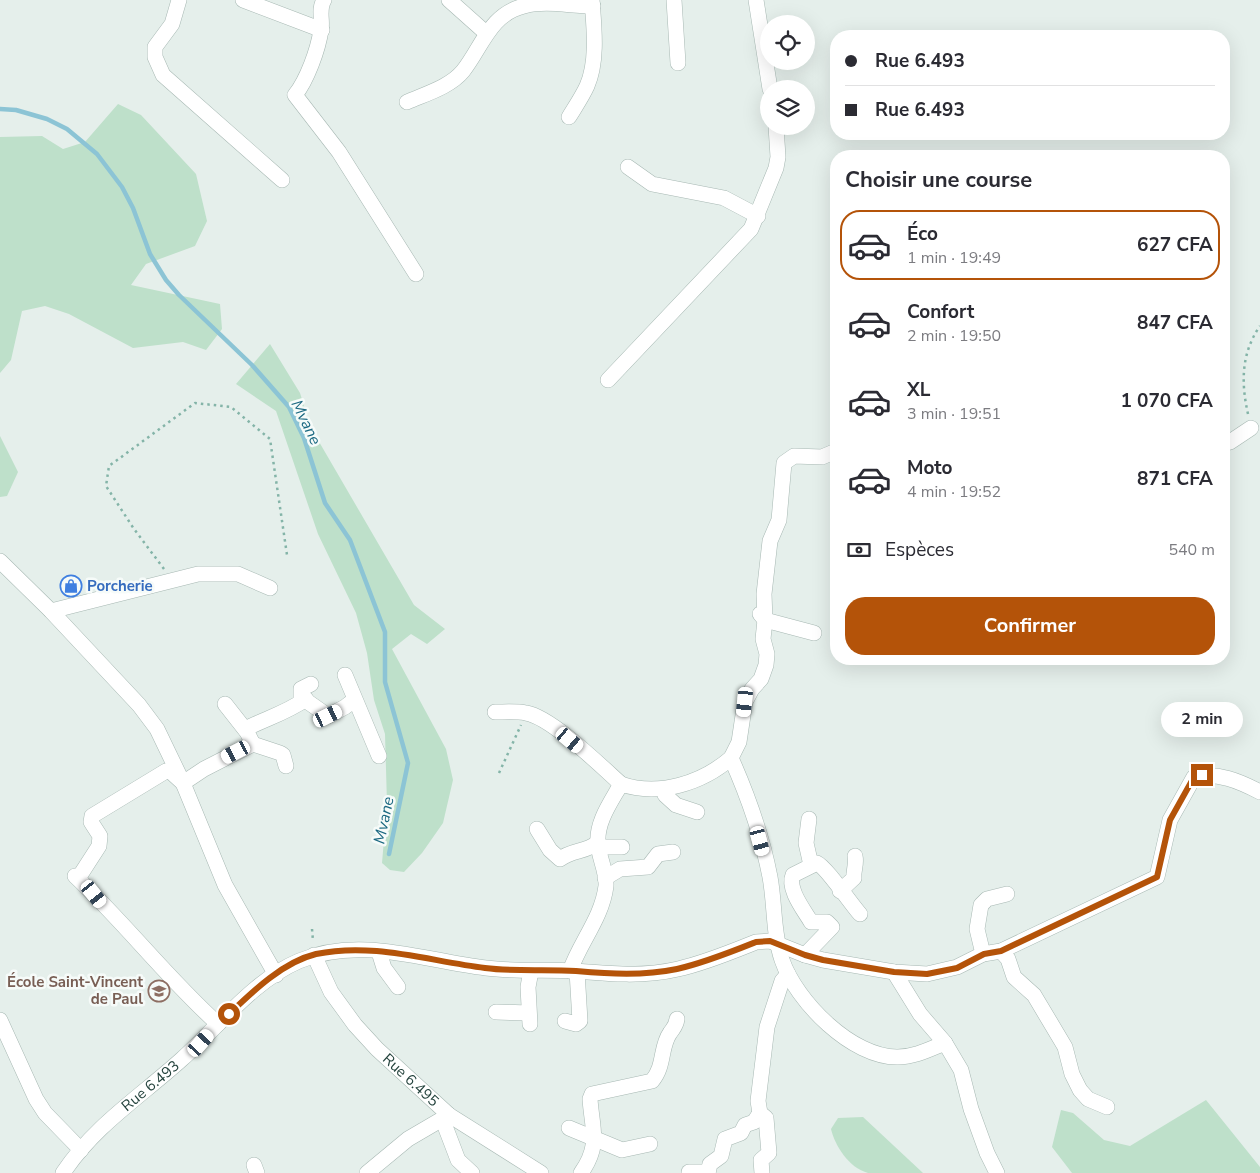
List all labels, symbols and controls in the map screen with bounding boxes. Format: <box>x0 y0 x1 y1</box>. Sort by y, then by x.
map controls <box>760 15 815 135</box>
button: locate <box>760 15 815 70</box>
text: Rue 6.493 <box>875 48 965 74</box>
button: layers <box>760 80 815 135</box>
text: Rue 6.493 <box>875 97 965 123</box>
text: Choisir une course <box>845 165 1032 195</box>
text: Éco <box>907 221 938 247</box>
icon: car <box>847 223 892 268</box>
text: 627 CFA <box>1137 232 1213 258</box>
text: 1 min · 19:49 <box>907 247 1001 269</box>
text: Confort <box>907 299 974 325</box>
icon: car <box>847 301 892 346</box>
text: 847 CFA <box>1137 310 1213 336</box>
text: 2 min · 19:50 <box>907 325 1001 347</box>
text: XL <box>907 377 930 403</box>
icon: car <box>847 379 892 424</box>
text: 1 070 CFA <box>1120 388 1213 414</box>
water label: Mvane <box>286 396 327 449</box>
text: 3 min · 19:51 <box>907 403 1001 425</box>
text: Moto <box>907 455 953 481</box>
icon: car <box>847 457 892 502</box>
text: 871 CFA <box>1137 466 1213 492</box>
text: 4 min · 19:52 <box>907 481 1001 503</box>
icon: cash <box>845 536 873 564</box>
text: Espèces <box>885 537 954 563</box>
text: 540 m <box>1168 539 1215 561</box>
shop icon: Porcherie <box>59 574 83 598</box>
place label: Porcherie <box>87 576 153 596</box>
button: Confirmer <box>845 597 1215 655</box>
car <box>735 686 754 718</box>
callout: 2 min <box>1161 702 1243 738</box>
car <box>311 703 344 729</box>
text: 2 min <box>1181 708 1223 730</box>
car <box>553 725 586 755</box>
car <box>219 739 252 765</box>
route end <box>1191 764 1213 786</box>
water label: Mvane <box>368 794 400 846</box>
car <box>748 825 771 857</box>
car <box>78 878 109 910</box>
place label: École Saint-Vincent de Paul <box>7 972 143 1009</box>
school or university icon: École Saint-Vincent de Paul <box>147 979 171 1003</box>
route start <box>218 1003 240 1025</box>
car <box>185 1027 216 1059</box>
street label: Rue 6.495 <box>378 1049 443 1111</box>
street label: Rue 6.493 <box>117 1056 184 1116</box>

